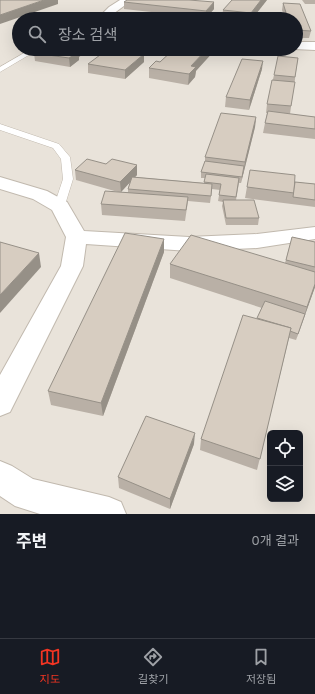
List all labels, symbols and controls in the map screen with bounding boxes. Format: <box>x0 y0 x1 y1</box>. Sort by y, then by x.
search box <box>12 12 303 56</box>
icon: search <box>26 23 48 45</box>
text: 장소 검색 <box>58 24 117 45</box>
map controls <box>267 430 303 502</box>
button: locate <box>267 430 303 466</box>
button: layers <box>267 466 303 502</box>
text: 주변 <box>16 529 47 553</box>
text: 0개 결과 <box>251 531 299 550</box>
tab: 지도 <box>39 646 61 688</box>
tab: 길찾기 <box>138 646 168 688</box>
tab: 저장됨 <box>246 646 276 688</box>

